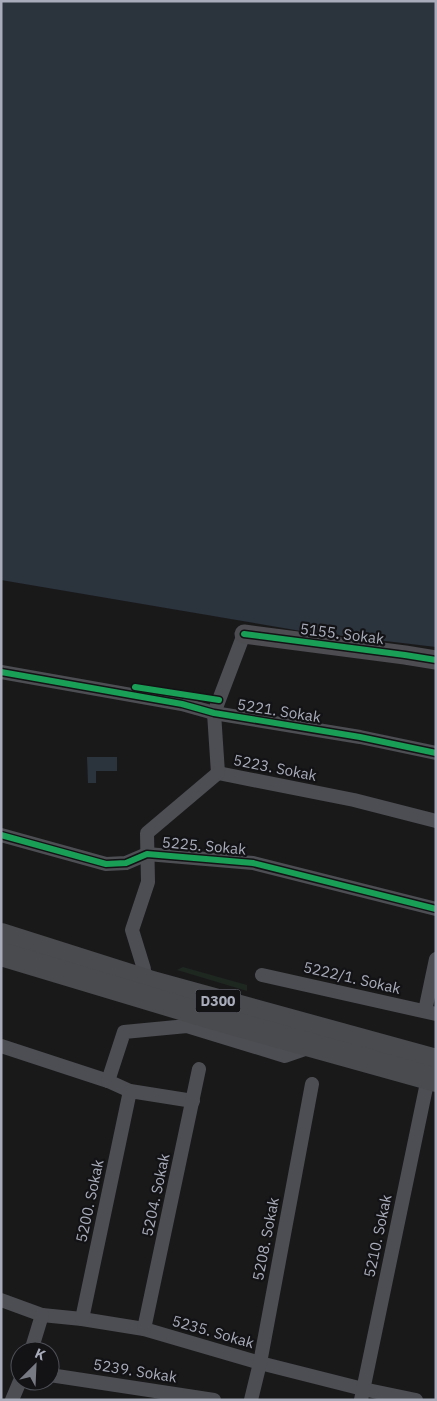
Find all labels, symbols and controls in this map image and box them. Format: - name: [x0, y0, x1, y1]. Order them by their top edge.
- street label: 5155. Sokak: [299, 619, 385, 648]
- street label: 5221. Sokak: [236, 695, 322, 727]
- street label: 5223. Sokak: [232, 750, 318, 785]
- street label: 5225. Sokak: [161, 832, 247, 859]
- street label: 5222/1. Sokak: [302, 957, 403, 998]
- road number: D300: [196, 989, 240, 1012]
- street label: 5204. Sokak: [137, 1152, 174, 1238]
- street label: 5200. Sokak: [71, 1158, 108, 1244]
- street label: 5210. Sokak: [359, 1193, 396, 1279]
- street label: 5208. Sokak: [248, 1196, 283, 1282]
- street label: 5235. Sokak: [170, 1311, 256, 1352]
- north arrow: [10, 1341, 60, 1391]
- text: K: [32, 1344, 49, 1364]
- street label: 5239. Sokak: [92, 1355, 178, 1387]

